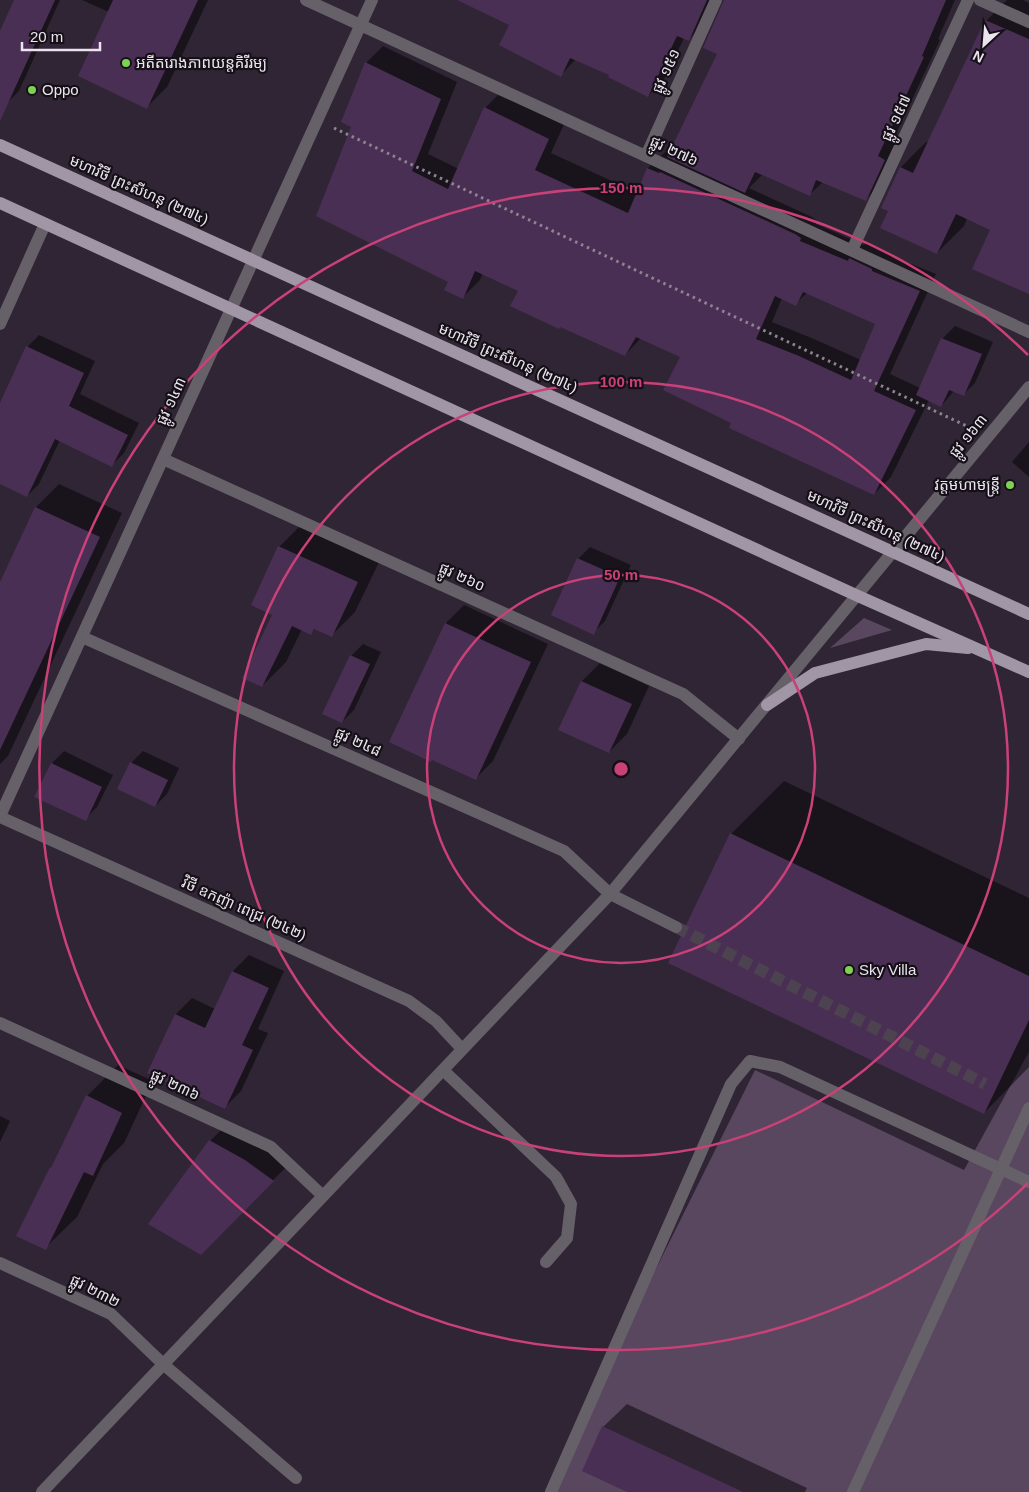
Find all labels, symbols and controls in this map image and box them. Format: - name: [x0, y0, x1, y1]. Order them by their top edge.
- scale bar: [22, 20, 100, 52]
- north arrow: [959, 20, 1009, 70]
- text: 20 m: [30, 28, 63, 45]
- street label: ផ្លូវ ១៥១: [648, 46, 688, 98]
- text: N: [970, 47, 986, 66]
- place label: អតីតរោងភាពយន្តគិរីរម្យ: [136, 54, 267, 72]
- marker: អតីតរោងភាពយន្តគិរីរម្យ: [120, 57, 132, 69]
- place label: Oppo: [42, 81, 79, 98]
- marker: Oppo: [26, 84, 38, 96]
- street label: ផ្លូវ ១៥៧: [877, 92, 919, 146]
- street label: ផ្លូវ ២៧៦: [645, 132, 701, 174]
- street label: មហាវិថី ព្រះសីហនុ (២៧៤): [67, 151, 211, 229]
- text: 150 m: [600, 179, 642, 196]
- street label: មហាវិថី ព្រះសីហនុ (២៧៤): [436, 319, 580, 397]
- text: 100 m: [600, 373, 642, 390]
- street label: ផ្លូវ ១៤៣: [152, 374, 194, 430]
- street label: ផ្លូវ ១៦៣: [945, 411, 994, 464]
- place label: វត្តមហាមន្រ្តី: [934, 476, 1000, 497]
- marker: វត្តមហាមន្រ្តី: [1004, 479, 1016, 491]
- street label: មហាវិថី ព្រះសីហនុ (២៧៤): [804, 486, 948, 566]
- street label: ផ្លូវ ២៦០: [434, 559, 488, 599]
- text: 50 m: [604, 566, 638, 583]
- street label: ផ្លូវ ២៤៨: [330, 724, 384, 764]
- centre of rings: [612, 760, 630, 778]
- street label: វិថី ឧកញ៉ា ពេជ្រ (២៤២): [179, 873, 309, 945]
- place label: Sky Villa: [859, 961, 917, 978]
- marker: Sky Villa: [843, 964, 855, 976]
- street label: ផ្លូវ ២៣៦: [146, 1066, 203, 1108]
- street label: ផ្លូវ ២៣២: [65, 1271, 123, 1315]

